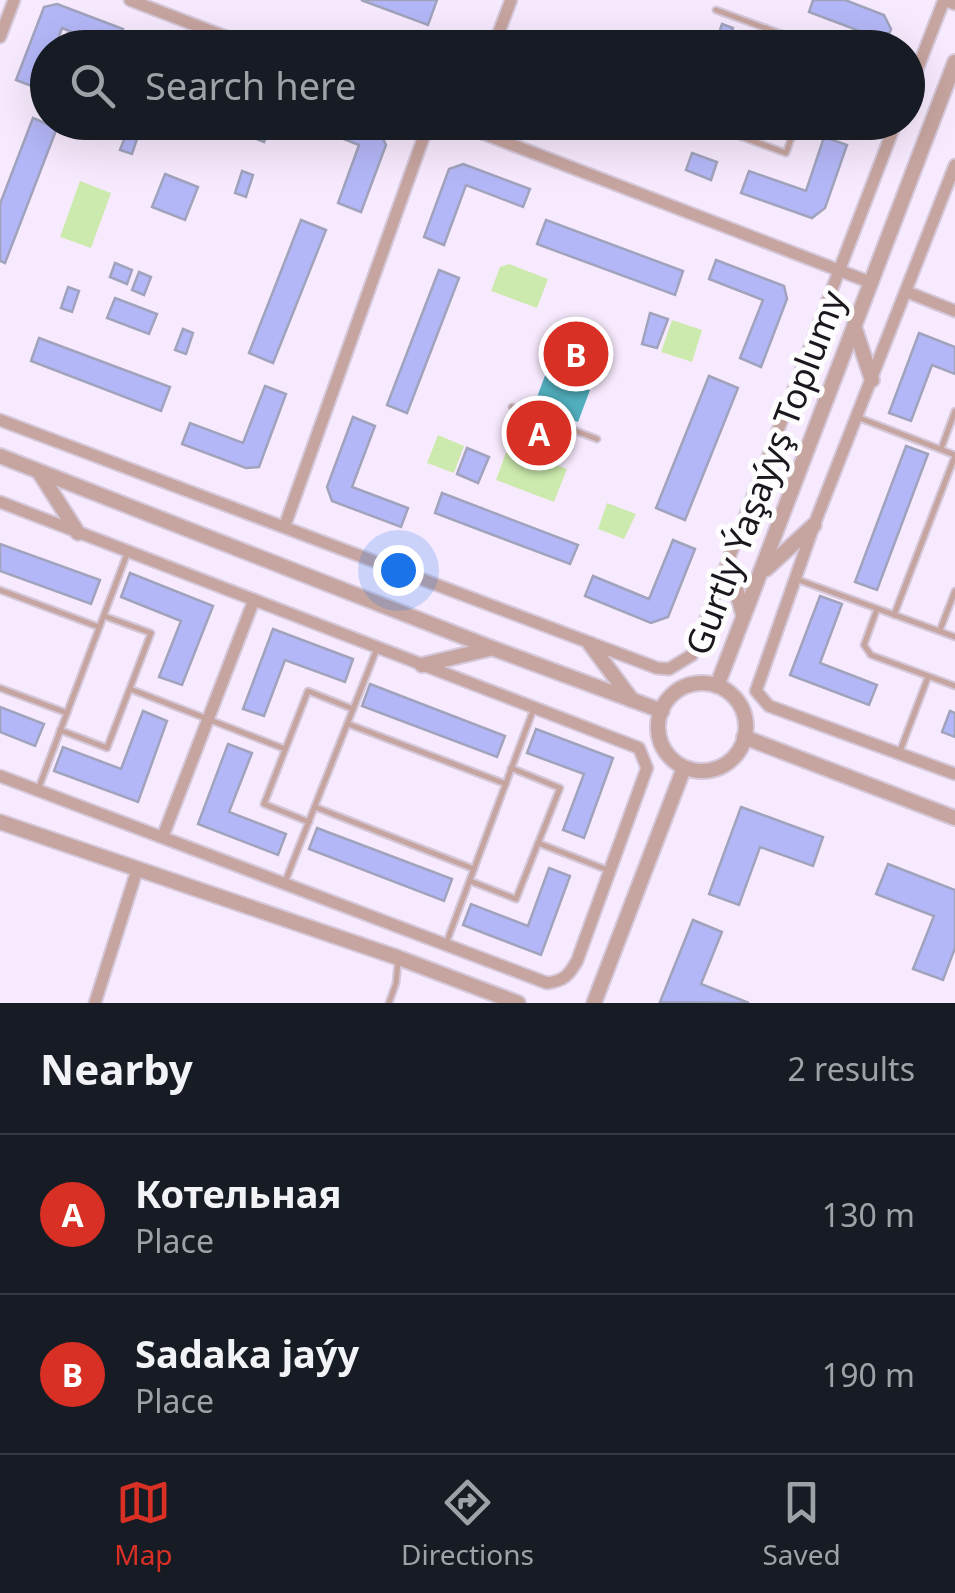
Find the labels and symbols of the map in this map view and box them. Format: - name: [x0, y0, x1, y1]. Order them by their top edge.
- street label: Gurtly Ýaşaýyş Toplumy: [673, 283, 856, 661]
- pin: B: [544, 316, 608, 392]
- pin: A: [506, 396, 572, 470]
- your location: [373, 545, 424, 596]

